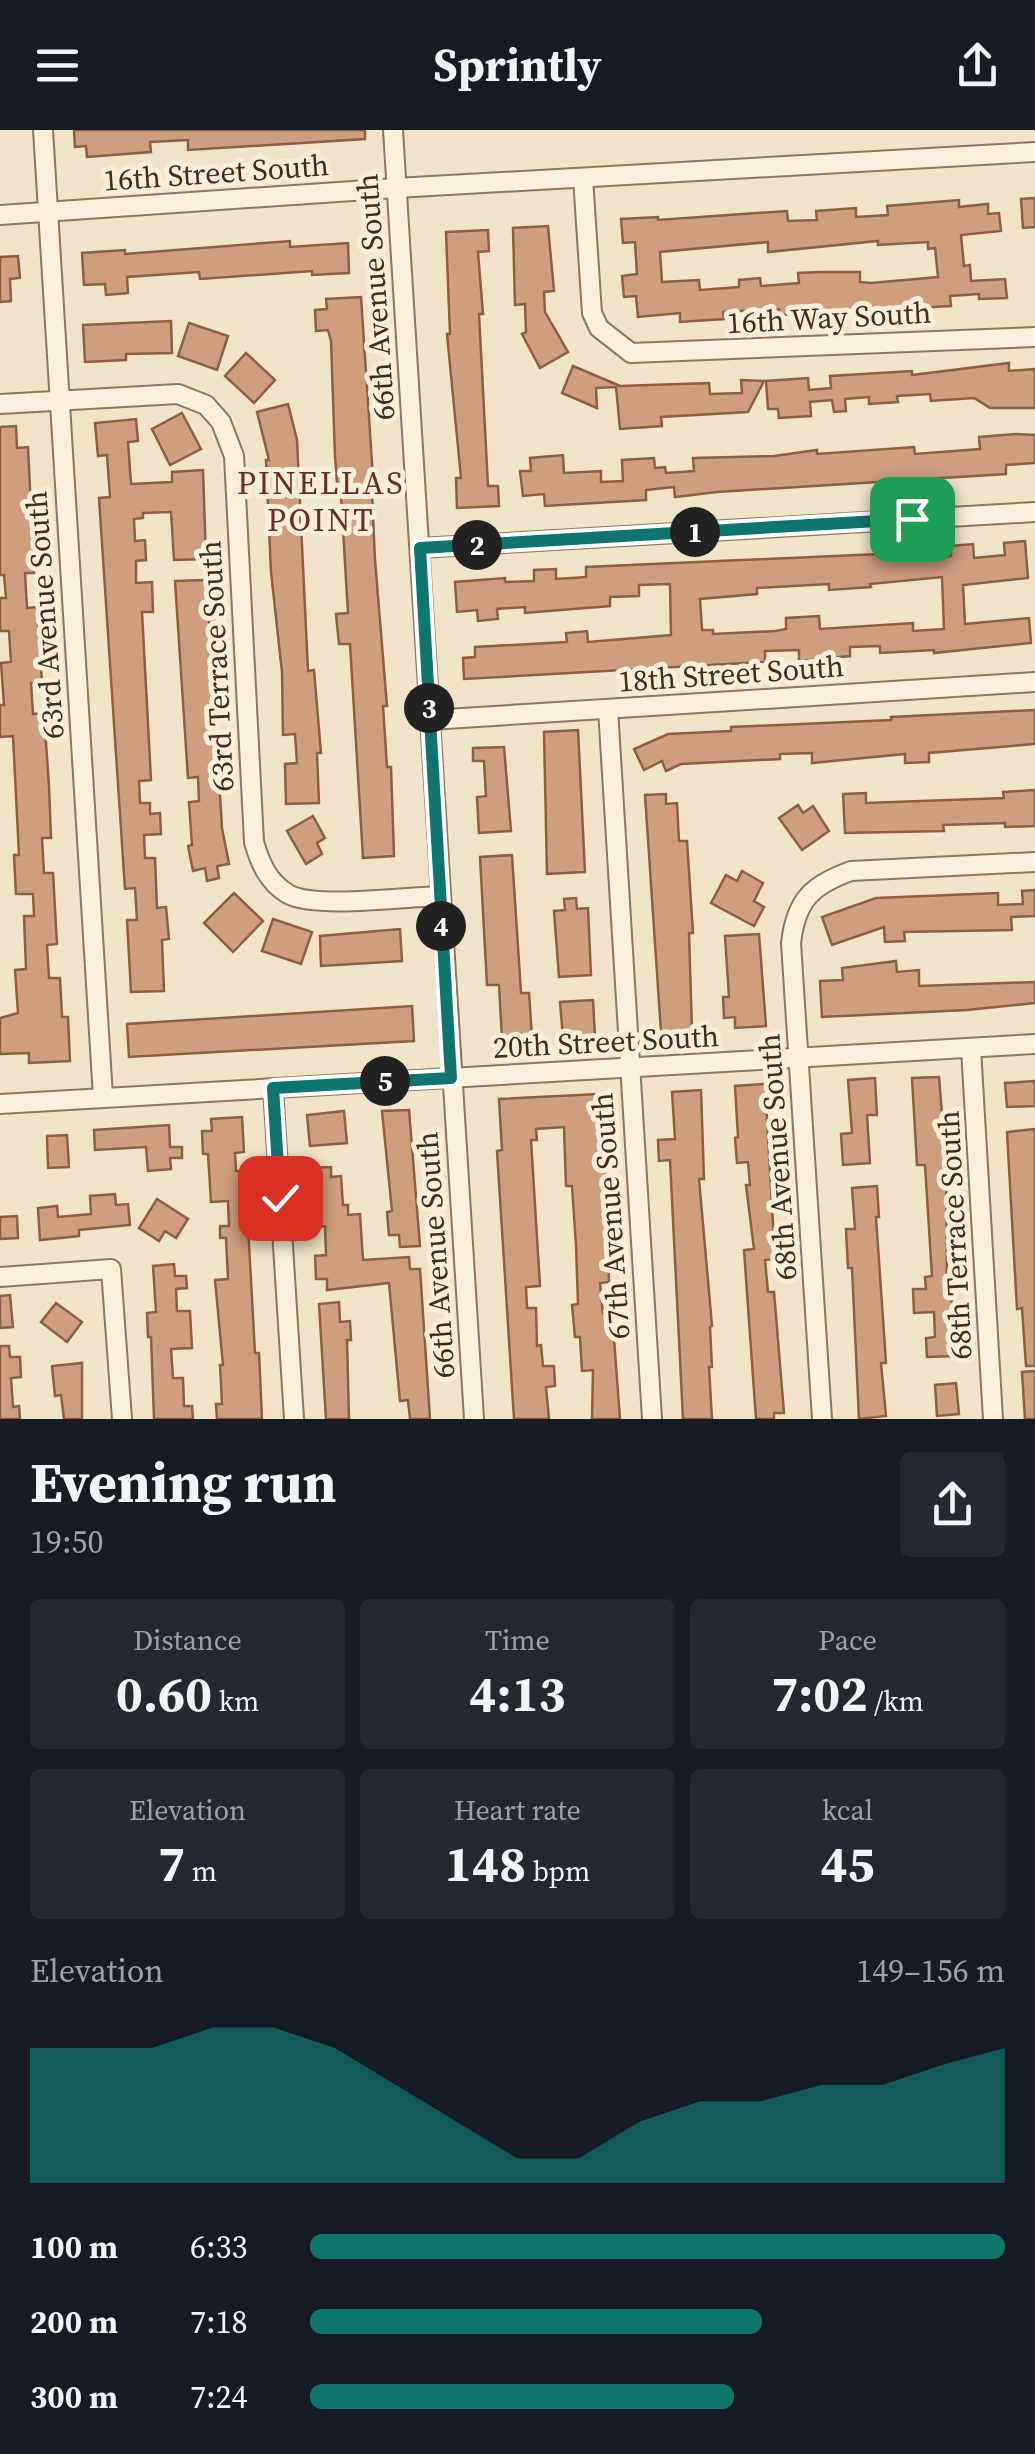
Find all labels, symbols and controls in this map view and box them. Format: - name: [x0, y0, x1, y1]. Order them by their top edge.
- text: Sprintly: [433, 34, 602, 96]
- icon: menu: [30, 38, 85, 93]
- icon: share: [950, 38, 1005, 93]
- street label: 16th Street South: [102, 144, 330, 201]
- street label: 66th Avenue South: [346, 172, 405, 422]
- street label: 16th Way South: [726, 292, 932, 343]
- district label: PINELLAS POINT: [237, 461, 405, 542]
- pin: [870, 477, 955, 562]
- street label: 63rd Avenue South: [15, 490, 74, 740]
- icon: arrive: [885, 492, 940, 547]
- pin: 1: [670, 507, 720, 557]
- text: 1: [687, 513, 703, 551]
- pin: 2: [452, 520, 502, 570]
- text: 2: [469, 526, 485, 564]
- street label: 63rd Terrace South: [189, 540, 244, 793]
- street label: 18th Street South: [617, 645, 845, 702]
- pin: 3: [404, 683, 454, 733]
- text: 3: [421, 689, 437, 727]
- pin: 4: [416, 901, 466, 951]
- text: 4: [433, 907, 449, 945]
- street label: 20th Street South: [492, 1015, 720, 1068]
- street label: 68th Avenue South: [748, 1032, 807, 1282]
- pin: 5: [360, 1056, 410, 1106]
- text: 5: [377, 1062, 393, 1100]
- street label: 67th Avenue South: [581, 1091, 640, 1341]
- street label: 68th Terrace South: [927, 1109, 982, 1361]
- street label: 66th Avenue South: [406, 1130, 465, 1380]
- pin: [238, 1156, 323, 1241]
- icon: check: [253, 1171, 308, 1226]
- text: Evening run: [30, 1445, 337, 1520]
- button: share: [900, 1452, 1005, 1557]
- text: 19:50: [30, 1520, 104, 1564]
- text: Distance: [133, 1621, 242, 1659]
- text: Time: [485, 1621, 550, 1659]
- text: Pace: [818, 1621, 877, 1659]
- text: 0.60: [116, 1659, 212, 1728]
- text: 4:13: [469, 1659, 566, 1728]
- text: 7:02: [771, 1659, 868, 1728]
- text: km: [212, 1682, 259, 1720]
- text: /km: [868, 1682, 924, 1720]
- text: Elevation: [129, 1791, 246, 1829]
- text: Heart rate: [454, 1791, 581, 1829]
- text: kcal: [822, 1791, 873, 1829]
- text: 7: [158, 1829, 185, 1898]
- text: 148: [445, 1829, 526, 1898]
- text: 45: [820, 1829, 875, 1898]
- text: m: [185, 1852, 217, 1890]
- text: bpm: [526, 1852, 590, 1890]
- text: Elevation: [30, 1949, 164, 1993]
- text: 149–156 m: [856, 1949, 1005, 1993]
- text: 100 m: [30, 2225, 118, 2269]
- text: 6:33: [190, 2225, 248, 2269]
- text: 200 m: [30, 2300, 118, 2344]
- text: 7:18: [190, 2300, 248, 2344]
- text: 300 m: [30, 2375, 118, 2419]
- text: 7:24: [190, 2375, 248, 2419]

